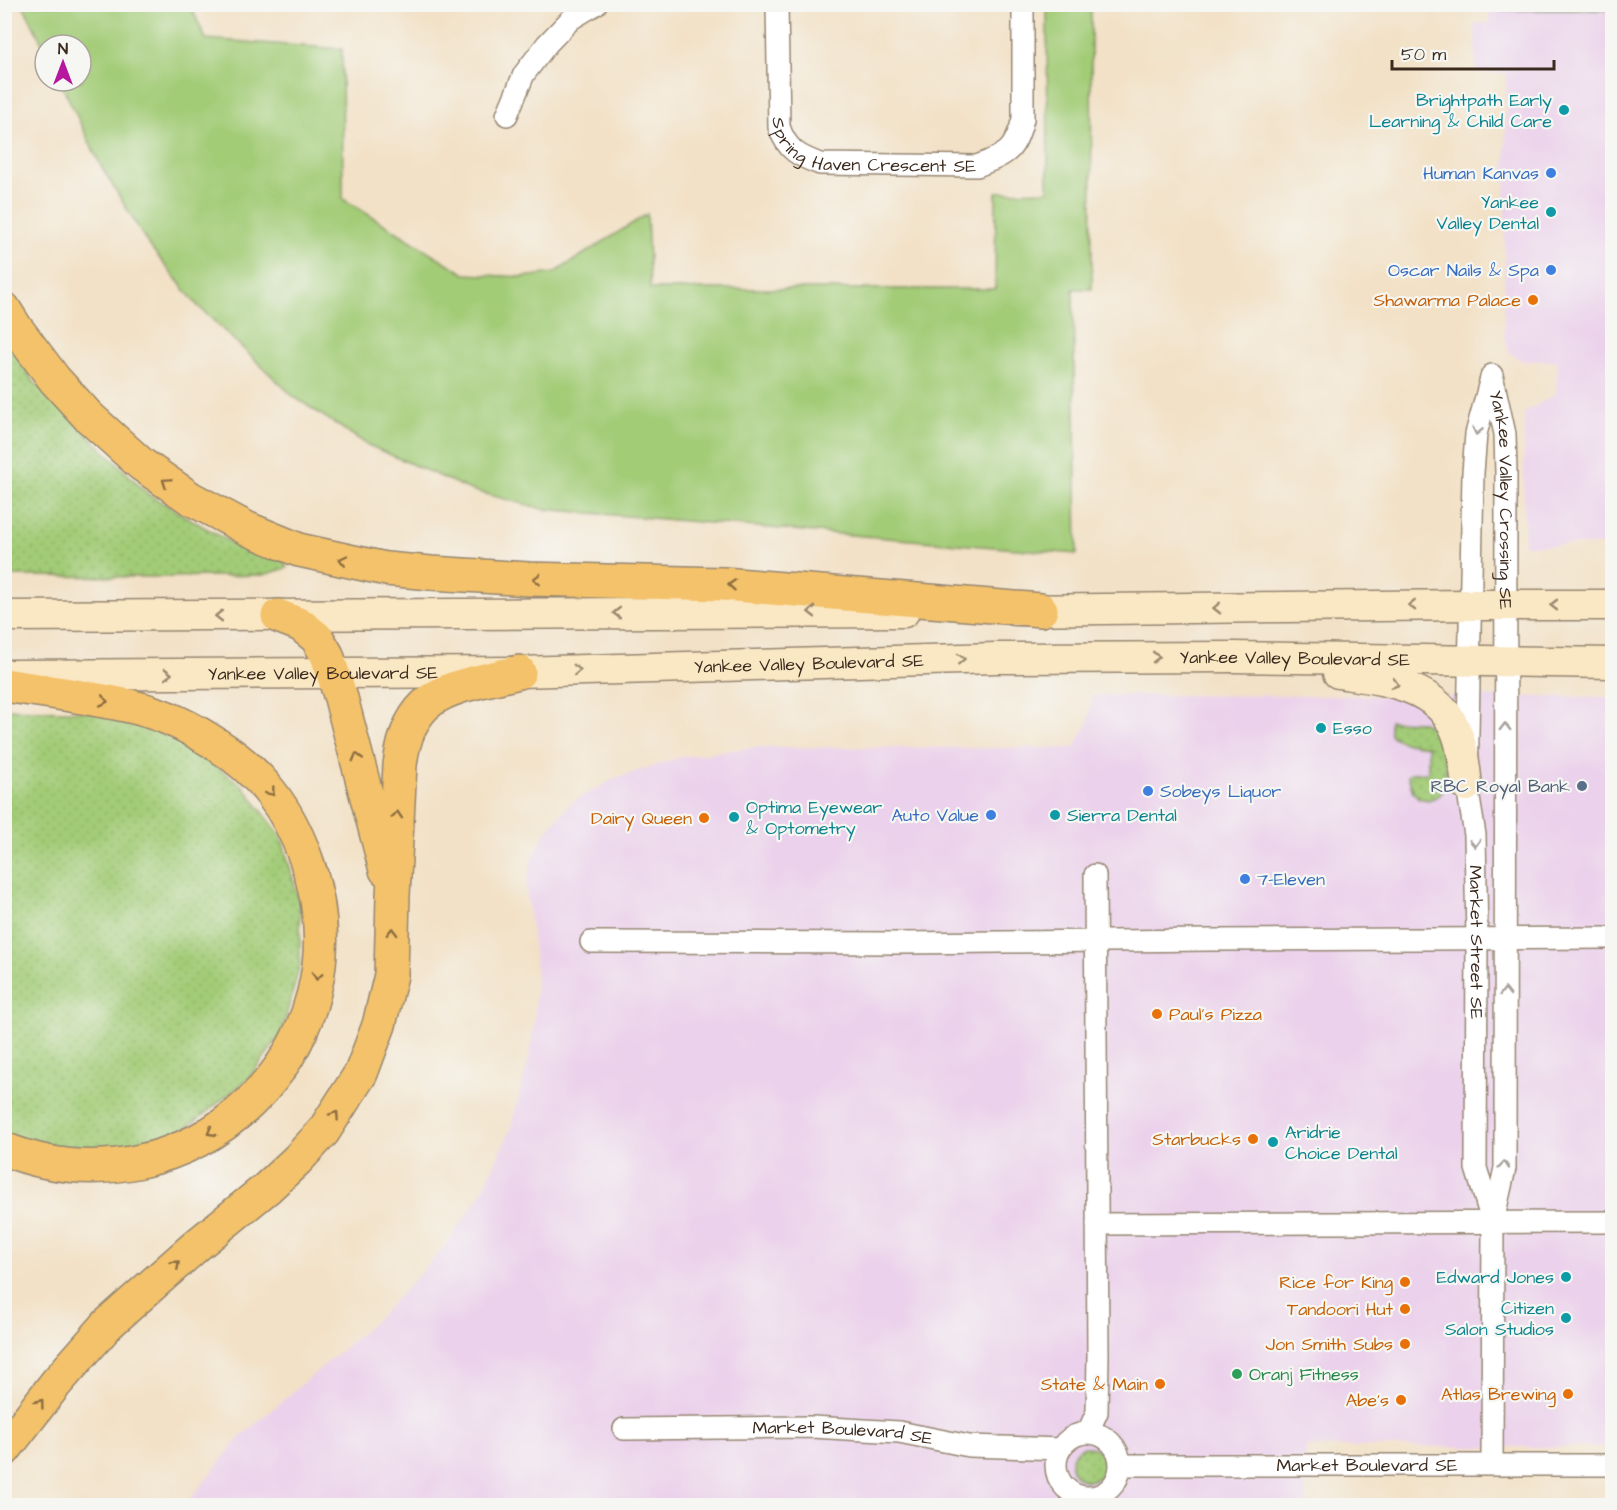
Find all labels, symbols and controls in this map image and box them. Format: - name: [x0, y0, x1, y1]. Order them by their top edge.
- north arrow: [33, 33, 93, 93]
- scale bar: [1392, 33, 1554, 71]
- text: N: [58, 38, 68, 60]
- text: 50 m: [1401, 42, 1446, 67]
- place label: Brightpath Early Learning & Child Care: [1369, 88, 1552, 135]
- marker: Brightpath Early Learning & Child Care: [1557, 103, 1571, 117]
- street label: Spring Haven Crescent SE: [766, 117, 976, 179]
- place label: Human Kanvas: [1423, 161, 1539, 186]
- marker: Human Kanvas: [1544, 166, 1558, 180]
- place label: Yankee Valley Dental: [1436, 190, 1539, 237]
- marker: Yankee Valley Dental: [1544, 205, 1558, 219]
- place label: Oscar Nails & Spa: [1388, 258, 1539, 283]
- marker: Oscar Nails & Spa: [1544, 263, 1558, 277]
- place label: Shawarma Palace: [1374, 288, 1521, 313]
- marker: Shawarma Palace: [1526, 293, 1540, 307]
- street label: Yankee Valley Crossing SE: [1483, 388, 1518, 610]
- one-way arrow: [1471, 426, 1484, 436]
- one-way arrow: [162, 478, 173, 489]
- one-way arrow: [338, 554, 348, 567]
- one-way arrow: [532, 573, 541, 585]
- one-way arrow: [727, 579, 736, 592]
- one-way arrow: [1407, 599, 1416, 611]
- one-way arrow: [1550, 599, 1559, 611]
- one-way arrow: [1212, 601, 1221, 614]
- one-way arrow: [807, 606, 816, 618]
- one-way arrow: [612, 607, 621, 620]
- one-way arrow: [215, 610, 224, 622]
- street label: Yankee Valley Boulevard SE: [1180, 645, 1410, 673]
- street label: Yankee Valley Boulevard SE: [693, 648, 925, 680]
- one-way arrow: [1151, 651, 1160, 663]
- one-way arrow: [956, 652, 965, 665]
- street label: Yankee Valley Boulevard SE: [208, 660, 439, 687]
- one-way arrow: [573, 664, 582, 677]
- one-way arrow: [163, 668, 172, 681]
- one-way arrow: [1389, 677, 1400, 689]
- one-way arrow: [98, 694, 108, 707]
- place label: Esso: [1333, 716, 1372, 741]
- marker: Esso: [1314, 721, 1328, 735]
- one-way arrow: [1499, 723, 1511, 732]
- one-way arrow: [352, 752, 364, 763]
- place label: RBC Royal Bank: [1430, 774, 1570, 800]
- place label: Sobeys Liquor: [1160, 779, 1281, 805]
- marker: RBC Royal Bank: [1575, 779, 1589, 793]
- marker: Sobeys Liquor: [1141, 784, 1155, 798]
- one-way arrow: [264, 785, 275, 796]
- place label: Optima Eyewear & Optometry: [746, 795, 882, 842]
- place label: Auto Value: [892, 803, 979, 828]
- place label: Sierra Dental: [1067, 803, 1177, 828]
- place label: Dairy Queen: [591, 806, 692, 832]
- marker: Auto Value: [984, 808, 998, 822]
- marker: Sierra Dental: [1048, 808, 1062, 822]
- marker: Optima Eyewear & Optometry: [727, 810, 741, 824]
- one-way arrow: [391, 811, 404, 820]
- marker: Dairy Queen: [697, 811, 711, 825]
- one-way arrow: [1469, 839, 1482, 848]
- street label: Market Street SE: [1463, 865, 1489, 1020]
- place label: 7-Eleven: [1257, 867, 1325, 892]
- marker: 7-Eleven: [1238, 872, 1252, 886]
- one-way arrow: [386, 928, 398, 937]
- one-way arrow: [312, 971, 324, 981]
- one-way arrow: [1499, 987, 1511, 996]
- place label: Paul's Pizza: [1169, 1002, 1262, 1027]
- marker: Paul's Pizza: [1150, 1007, 1164, 1021]
- one-way arrow: [328, 1111, 339, 1122]
- place label: Aridrie Choice Dental: [1285, 1120, 1398, 1166]
- one-way arrow: [207, 1124, 217, 1136]
- place label: Starbucks: [1152, 1127, 1241, 1152]
- marker: Starbucks: [1246, 1132, 1260, 1146]
- marker: Aridrie Choice Dental: [1266, 1135, 1280, 1149]
- one-way arrow: [1497, 1160, 1510, 1169]
- one-way arrow: [169, 1260, 179, 1271]
- place label: Edward Jones: [1437, 1265, 1554, 1290]
- place label: Rice for King: [1279, 1270, 1393, 1296]
- marker: Edward Jones: [1559, 1270, 1573, 1284]
- marker: Rice for King: [1398, 1275, 1412, 1289]
- place label: Citizen Salon Studios: [1445, 1296, 1554, 1342]
- place label: Tandoori Hut: [1287, 1297, 1394, 1322]
- marker: Tandoori Hut: [1398, 1302, 1412, 1316]
- marker: Citizen Salon Studios: [1559, 1311, 1573, 1325]
- place label: Jon Smith Subs: [1266, 1332, 1393, 1357]
- marker: Jon Smith Subs: [1398, 1337, 1412, 1351]
- place label: Oranj Fitness: [1249, 1362, 1359, 1387]
- marker: Oranj Fitness: [1230, 1367, 1244, 1381]
- place label: State & Main: [1041, 1372, 1148, 1397]
- marker: State & Main: [1153, 1377, 1167, 1391]
- place label: Atlas Brewing: [1441, 1382, 1556, 1408]
- marker: Atlas Brewing: [1561, 1387, 1575, 1401]
- place label: Abe's: [1346, 1388, 1389, 1413]
- marker: Abe's: [1394, 1393, 1408, 1407]
- one-way arrow: [33, 1399, 44, 1410]
- street label: Market Boulevard SE: [752, 1415, 935, 1452]
- street label: Market Boulevard SE: [1276, 1453, 1458, 1478]

